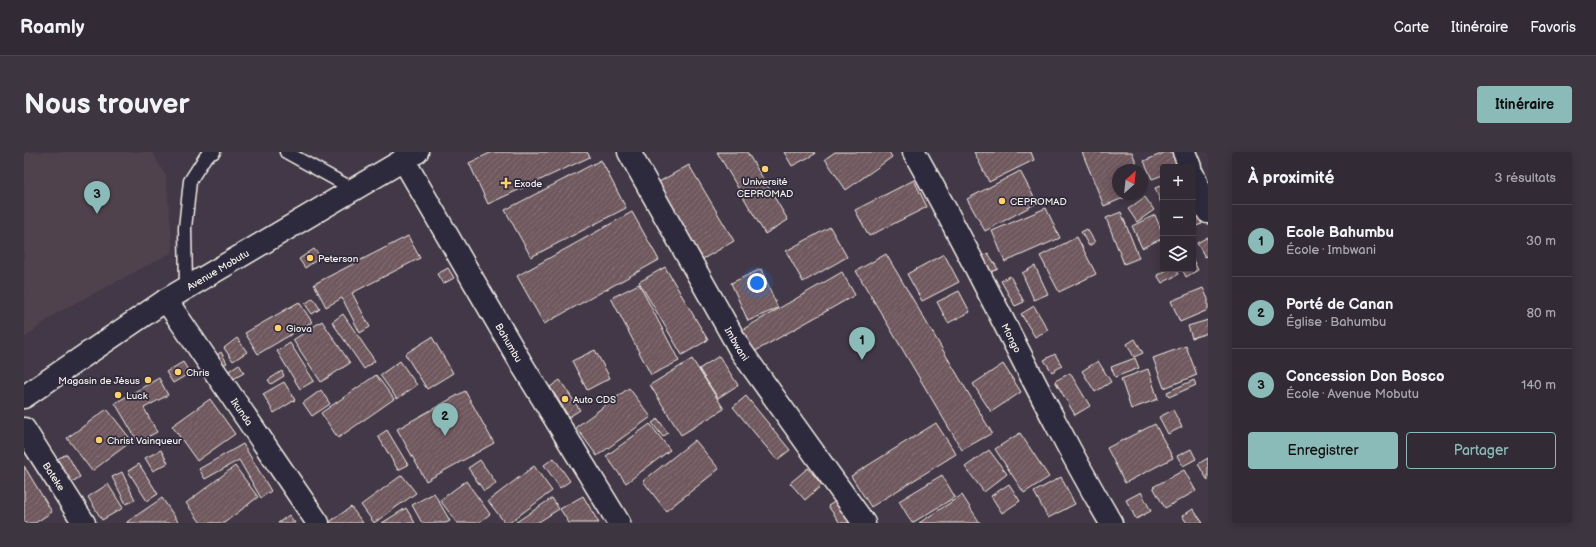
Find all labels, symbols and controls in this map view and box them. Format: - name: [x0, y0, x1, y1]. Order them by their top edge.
- text: Roamly: [20, 16, 84, 39]
- text: Carte: [1394, 19, 1429, 36]
- text: Itinéraire: [1451, 19, 1508, 36]
- text: Favoris: [1530, 19, 1576, 36]
- button: Itinéraire: [1477, 86, 1572, 123]
- text: Nous trouver: [24, 88, 190, 121]
- marker: Université CEPROMAD: [760, 164, 770, 174]
- north arrow: [1112, 164, 1148, 200]
- map controls: [1160, 164, 1196, 272]
- button: +: [1160, 164, 1196, 200]
- text: À proximité: [1248, 168, 1334, 188]
- text: 3 résultats: [1494, 170, 1556, 186]
- place label: Université CEPROMAD: [737, 176, 793, 200]
- marker: Exode: [501, 178, 511, 188]
- place label: Exode: [514, 178, 542, 190]
- pin: 3: [84, 181, 110, 214]
- marker: CEPROMAD: [997, 196, 1007, 206]
- place label: CEPROMAD: [1010, 196, 1067, 208]
- button: −: [1160, 200, 1196, 236]
- text: Ecole Bahumbu: [1286, 223, 1394, 242]
- text: 1: [1258, 233, 1264, 249]
- text: 30 m: [1526, 233, 1556, 249]
- button: layers: [1160, 236, 1196, 272]
- text: École · Imbwani: [1286, 242, 1376, 258]
- street label: Avenue Mobutu: [185, 247, 252, 293]
- marker: Peterson: [305, 253, 315, 263]
- place label: Peterson: [318, 253, 359, 265]
- your location: [747, 273, 767, 293]
- text: Porté de Canan: [1286, 295, 1393, 314]
- text: 2: [1257, 305, 1265, 321]
- text: 80 m: [1527, 305, 1556, 321]
- text: Église · Bahumbu: [1286, 314, 1386, 330]
- street label: Bahumbu: [492, 321, 524, 365]
- street label: Mongo: [998, 322, 1023, 355]
- marker: Giova: [273, 323, 283, 333]
- place label: Giova: [286, 323, 312, 335]
- street label: Imbwani: [722, 325, 751, 363]
- pin: 1: [849, 327, 875, 360]
- marker: Chris: [173, 367, 183, 377]
- place label: Chris: [186, 367, 210, 379]
- text: Concession Don Bosco: [1286, 367, 1444, 386]
- place label: Magasin de Jésus: [58, 375, 140, 387]
- marker: Magasin de Jésus: [143, 375, 153, 385]
- text: 3: [1257, 377, 1265, 393]
- text: 140 m: [1521, 377, 1556, 393]
- text: École · Avenue Mobutu: [1286, 386, 1419, 402]
- marker: Luck: [113, 390, 123, 400]
- place label: Luck: [126, 390, 148, 402]
- marker: Auto CDS: [560, 394, 570, 404]
- place label: Auto CDS: [573, 394, 616, 406]
- street label: Ikunda: [228, 396, 255, 428]
- pin: 2: [432, 403, 458, 436]
- button: Enregistrer: [1248, 432, 1398, 469]
- button: Partager: [1406, 432, 1556, 469]
- marker: Christ Vainqueur: [94, 435, 104, 445]
- place label: Christ Vainqueur: [107, 435, 182, 447]
- street label: Bateke: [40, 460, 67, 493]

